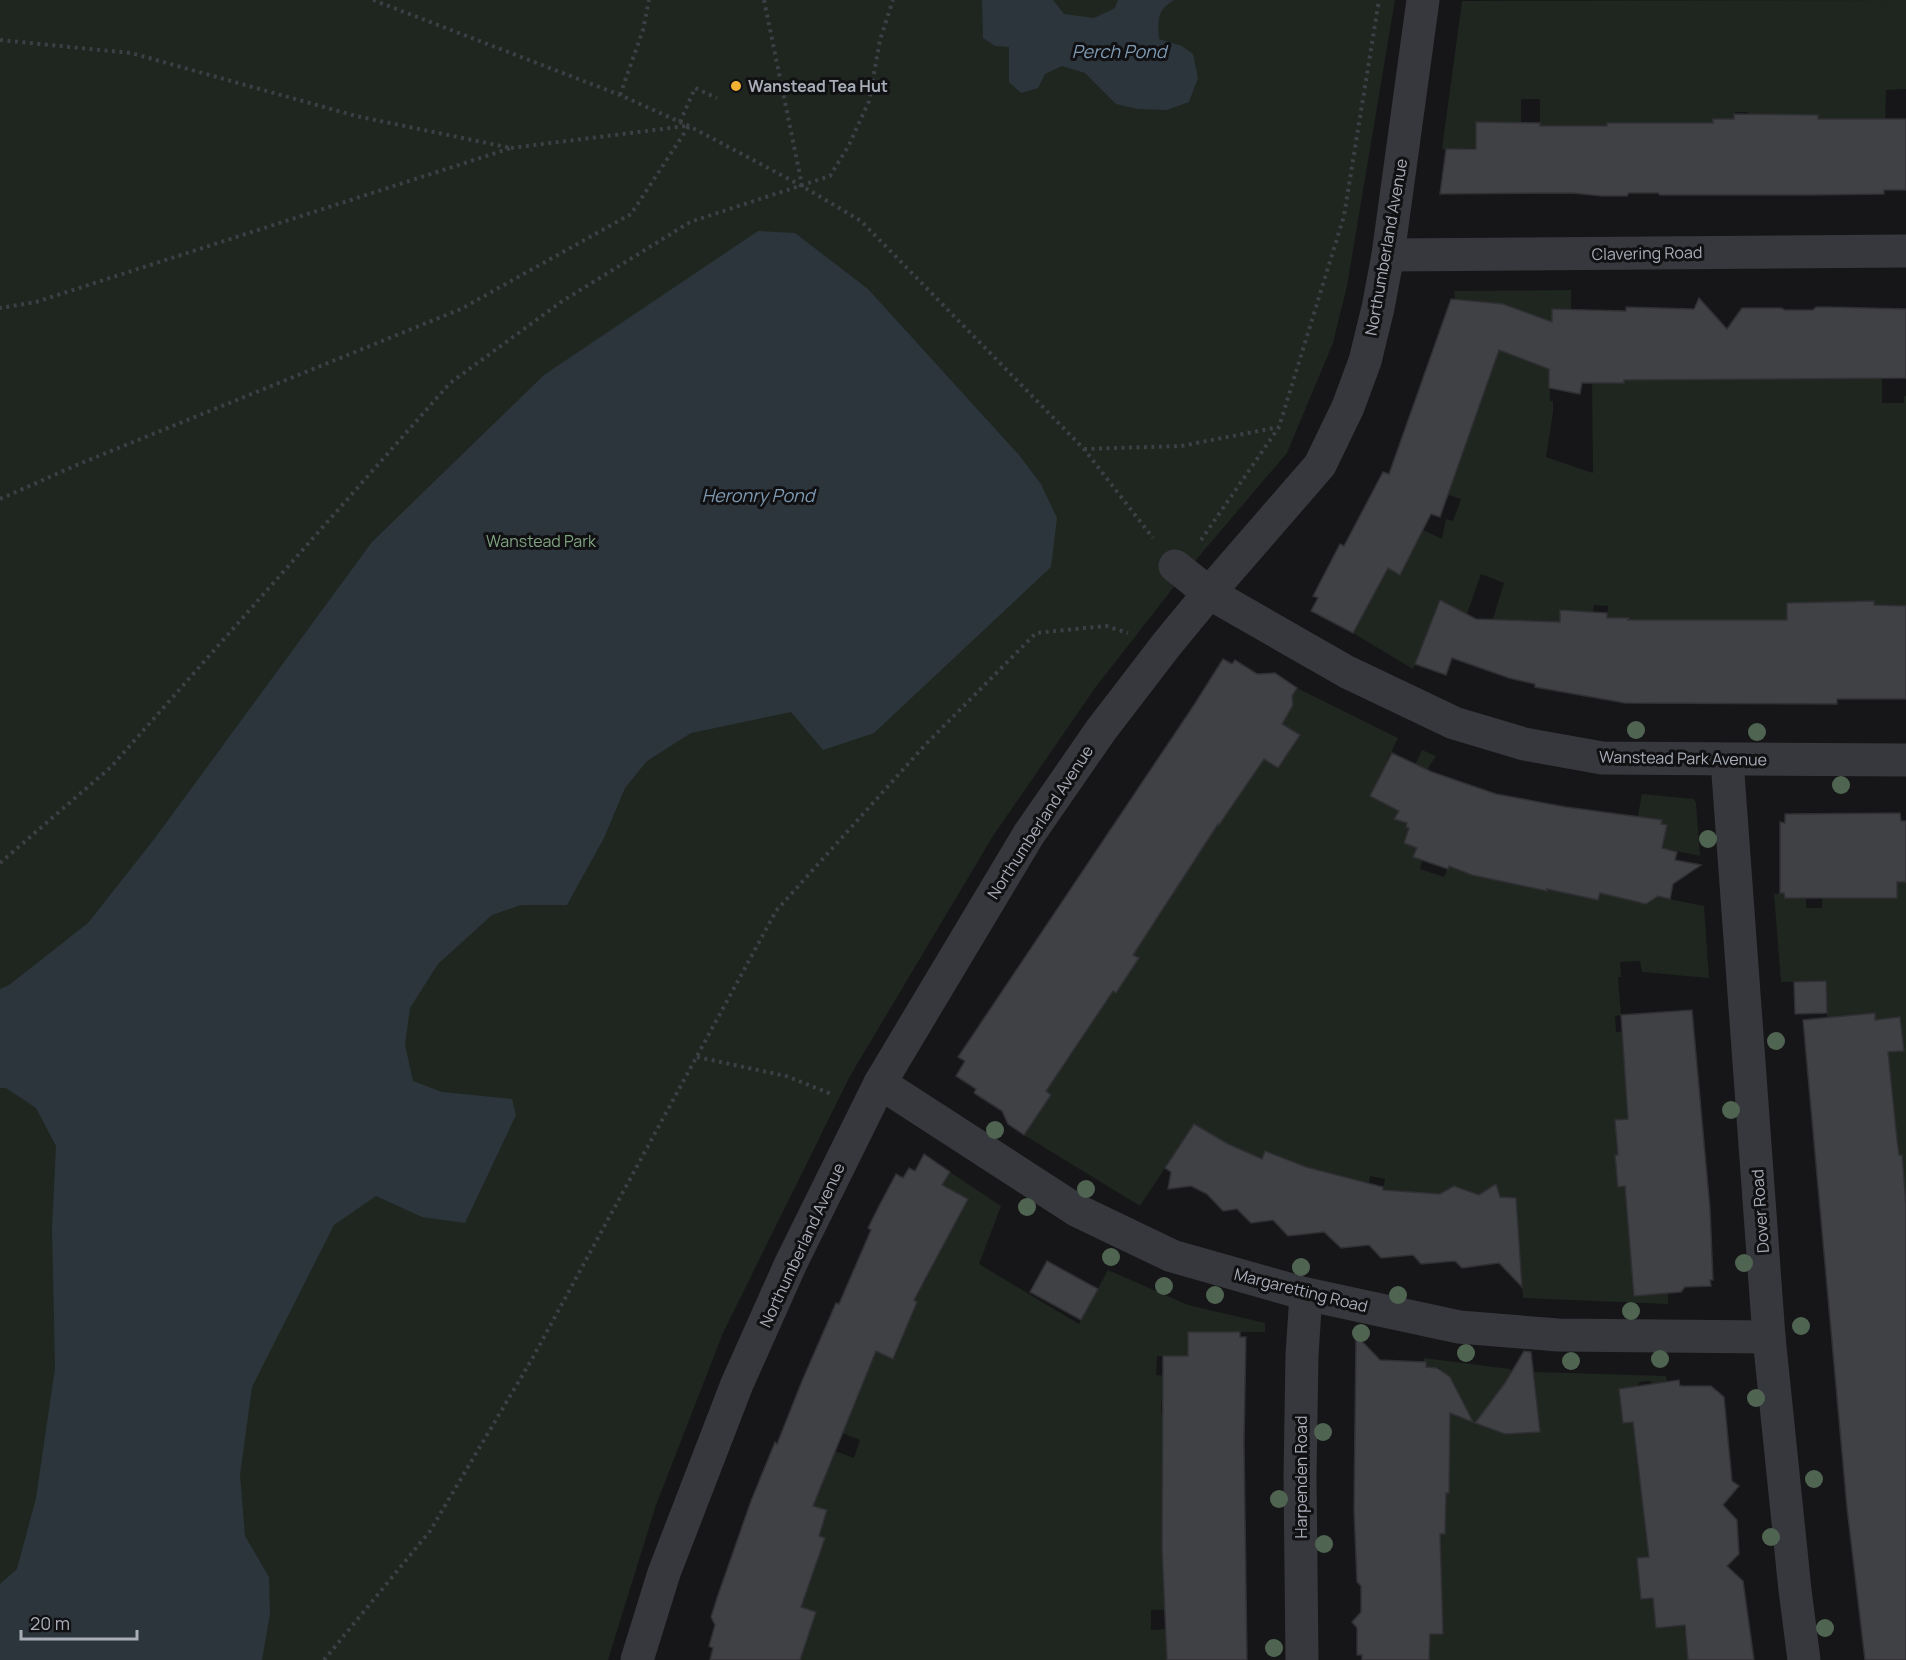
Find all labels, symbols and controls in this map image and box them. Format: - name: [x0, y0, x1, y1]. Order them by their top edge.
- water label: Perch Pond: [1072, 39, 1169, 63]
- place label: Wanstead Tea Hut: [748, 75, 888, 97]
- marker: Wanstead Tea Hut: [729, 79, 743, 93]
- street label: Northumberland Avenue: [1360, 157, 1412, 337]
- street label: Clavering Road: [1592, 241, 1702, 265]
- water label: Heronry Pond: [702, 483, 817, 507]
- park label: Wanstead Park: [486, 530, 597, 552]
- street label: Northumberland Avenue: [982, 741, 1098, 903]
- street label: Wanstead Park Avenue: [1599, 746, 1767, 770]
- street label: Northumberland Avenue: [754, 1159, 850, 1331]
- street label: Dover Road: [1746, 1168, 1774, 1254]
- street label: Margaretting Road: [1232, 1263, 1370, 1317]
- street label: Harpenden Road: [1290, 1416, 1312, 1538]
- scale bar: [21, 1603, 136, 1641]
- text: 20 m: [30, 1611, 70, 1635]

